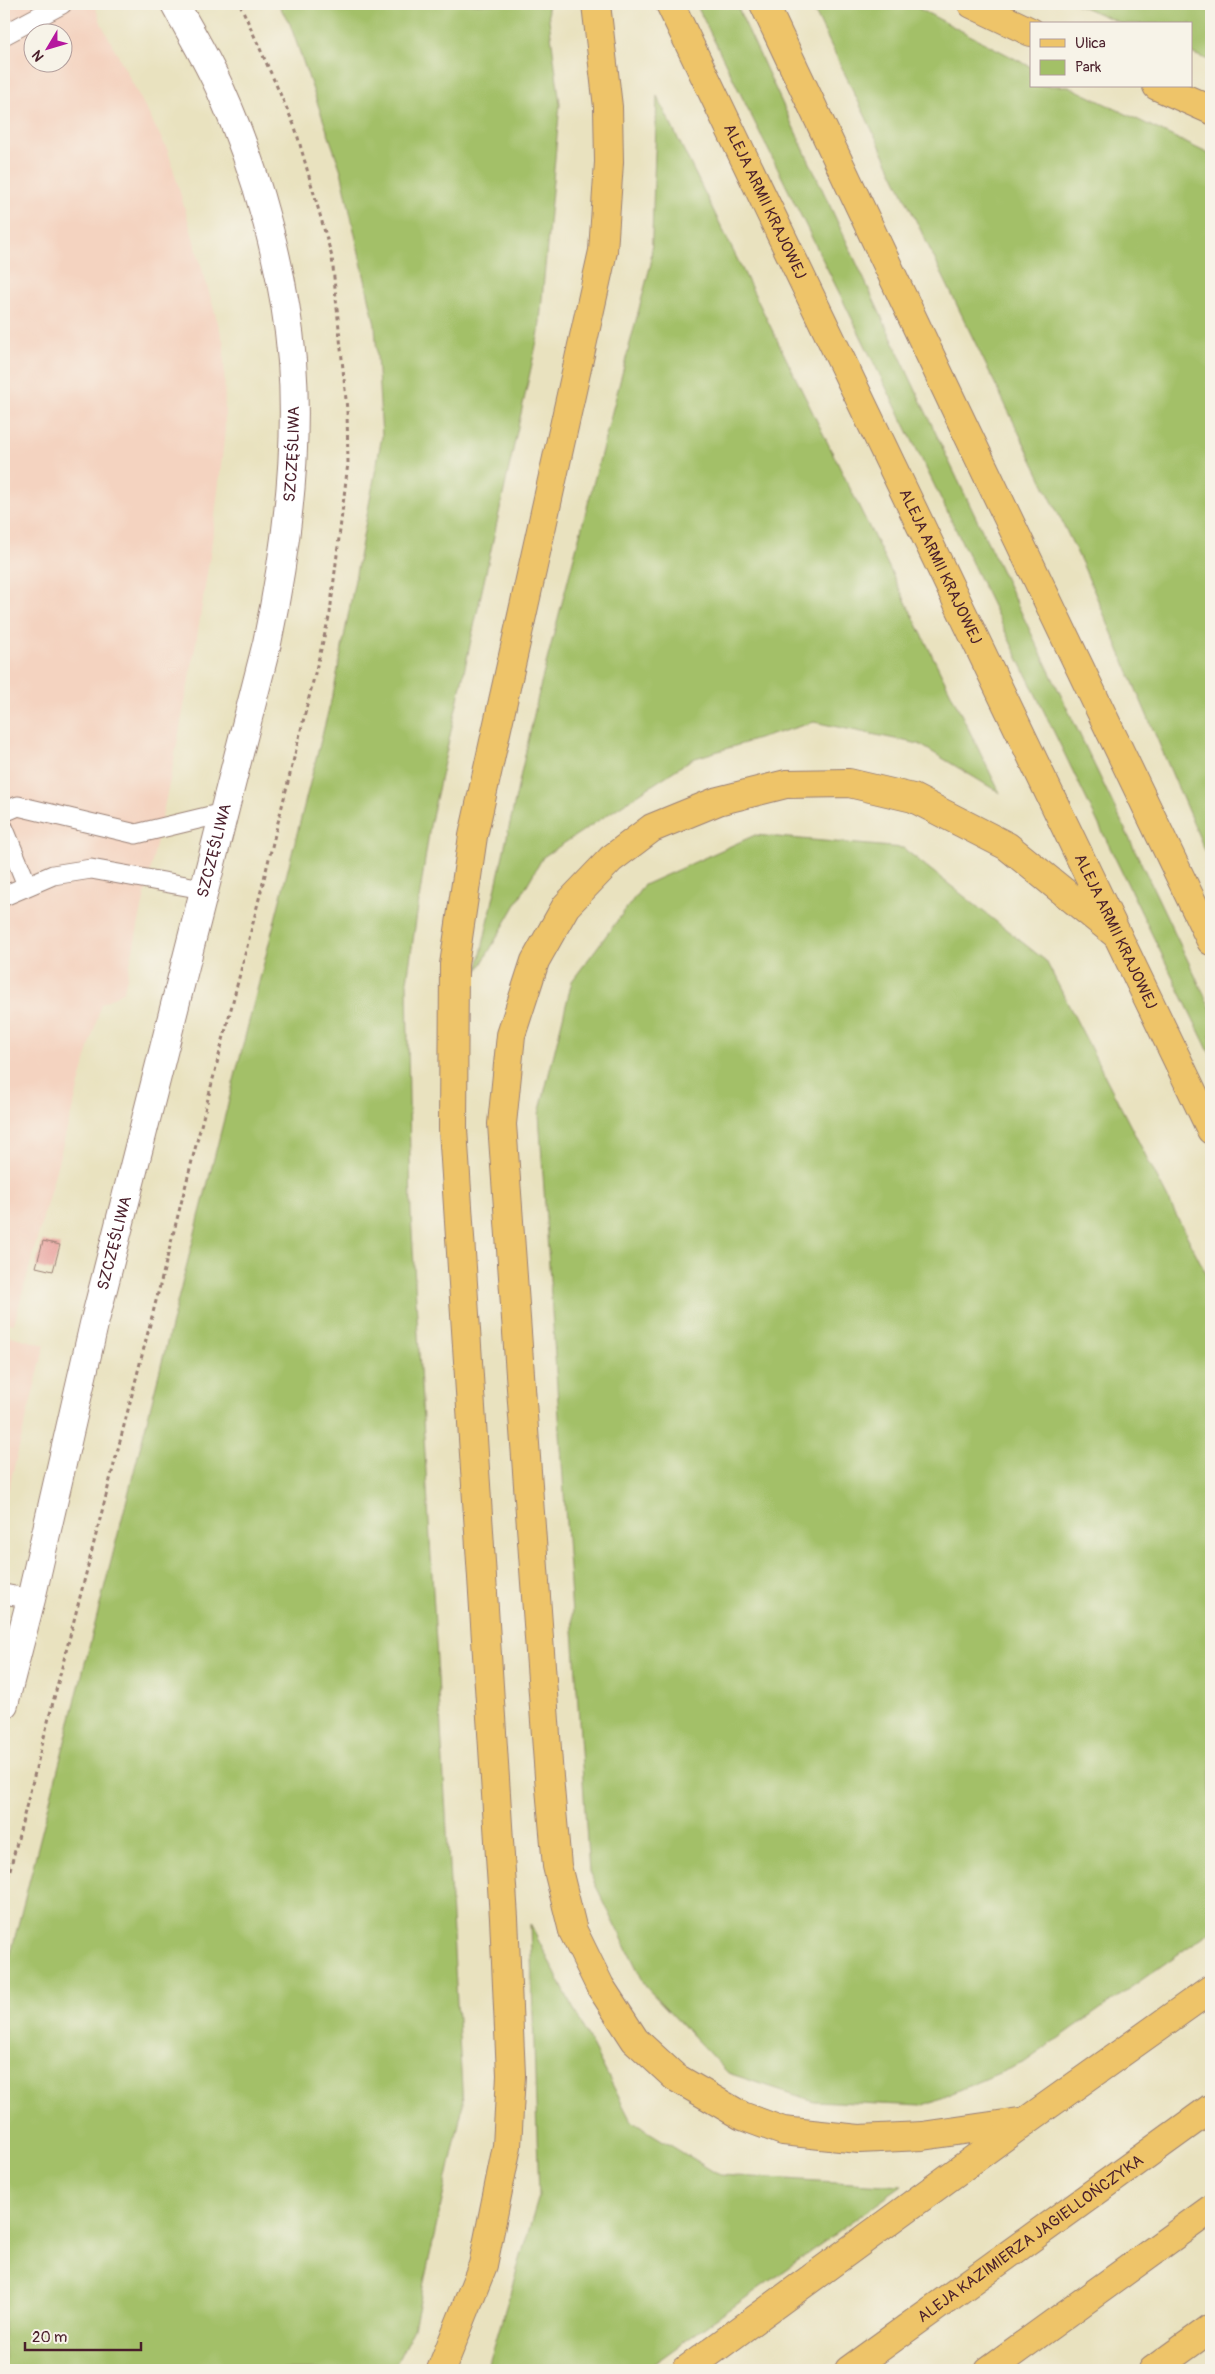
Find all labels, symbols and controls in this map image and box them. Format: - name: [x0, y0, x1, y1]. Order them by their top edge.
- north arrow: [22, 22, 72, 72]
- legend: [1030, 22, 1192, 88]
- text: Ulica: [1075, 34, 1106, 53]
- text: N: [29, 47, 48, 65]
- text: Park: [1075, 58, 1102, 77]
- street label: ALEJA ARMII KRAJOWEJ: [719, 121, 811, 283]
- street label: SZCZĘŚLIWA: [279, 406, 304, 503]
- street label: ALEJA ARMII KRAJOWEJ: [894, 486, 986, 648]
- street label: SZCZĘŚLIWA: [193, 802, 236, 900]
- street label: ALEJA ARMII KRAJOWEJ: [1070, 851, 1162, 1013]
- street label: SZCZĘŚLIWA: [93, 1194, 136, 1292]
- street label: ALEJA KAZIMIERZA JAGIELLOŃCZYKA: [914, 2150, 1147, 2327]
- scale bar: [25, 2319, 141, 2351]
- text: 20 m: [32, 2328, 67, 2347]

